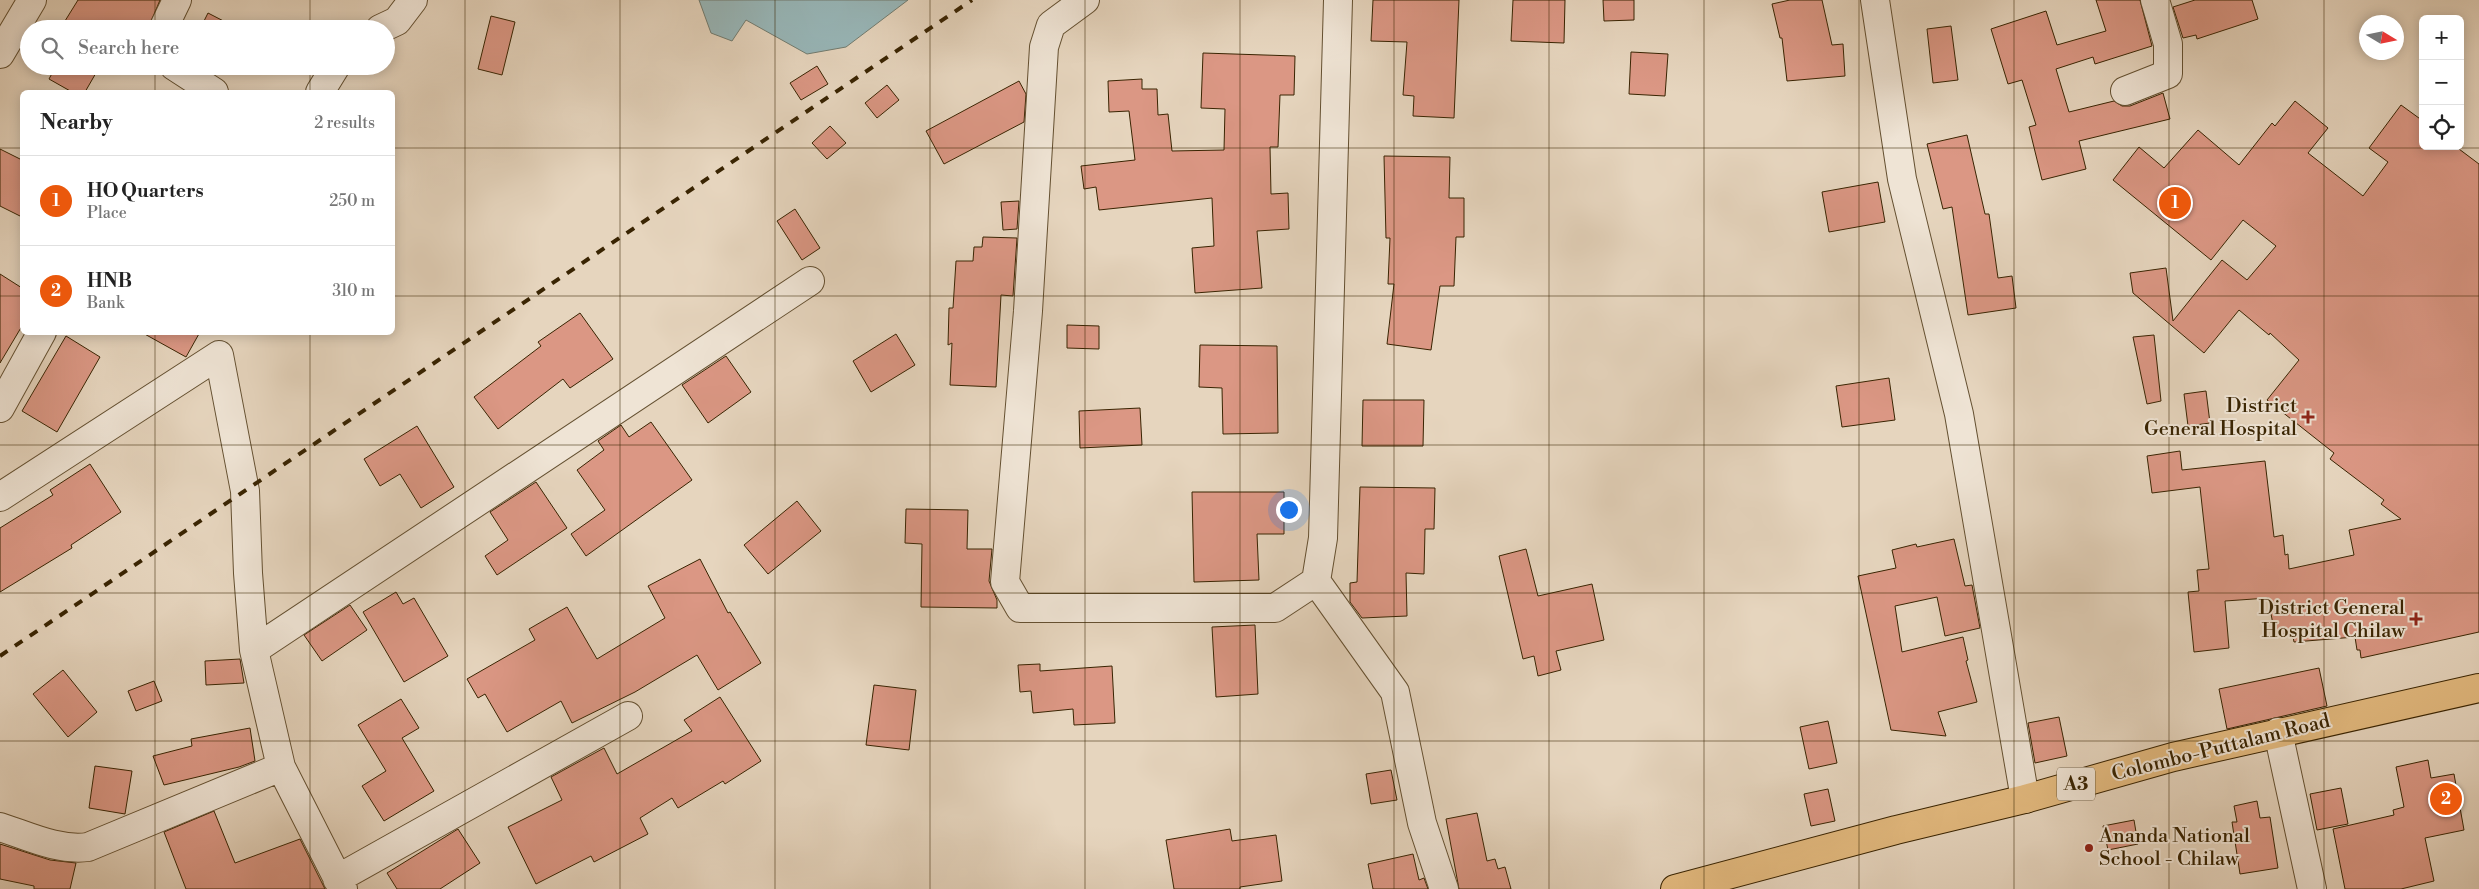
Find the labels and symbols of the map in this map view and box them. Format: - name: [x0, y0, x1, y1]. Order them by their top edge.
- north arrow: [2359, 15, 2404, 60]
- pin: 1: [2159, 184, 2191, 222]
- place label: District General Hospital: [2144, 394, 2297, 442]
- marker: District General Hospital: [2301, 410, 2315, 424]
- your location: [1276, 497, 1302, 523]
- place label: District General Hospital Chilaw: [2258, 596, 2406, 644]
- marker: District General Hospital Chilaw: [2409, 612, 2423, 626]
- street label: Colombo-Puttalam Road: [2109, 709, 2333, 787]
- road number: A3: [2057, 768, 2095, 801]
- pin: 2: [2430, 780, 2462, 818]
- place label: Ananda National School - Chilaw: [2098, 824, 2250, 872]
- marker: Ananda National School - Chilaw: [2083, 842, 2095, 854]

